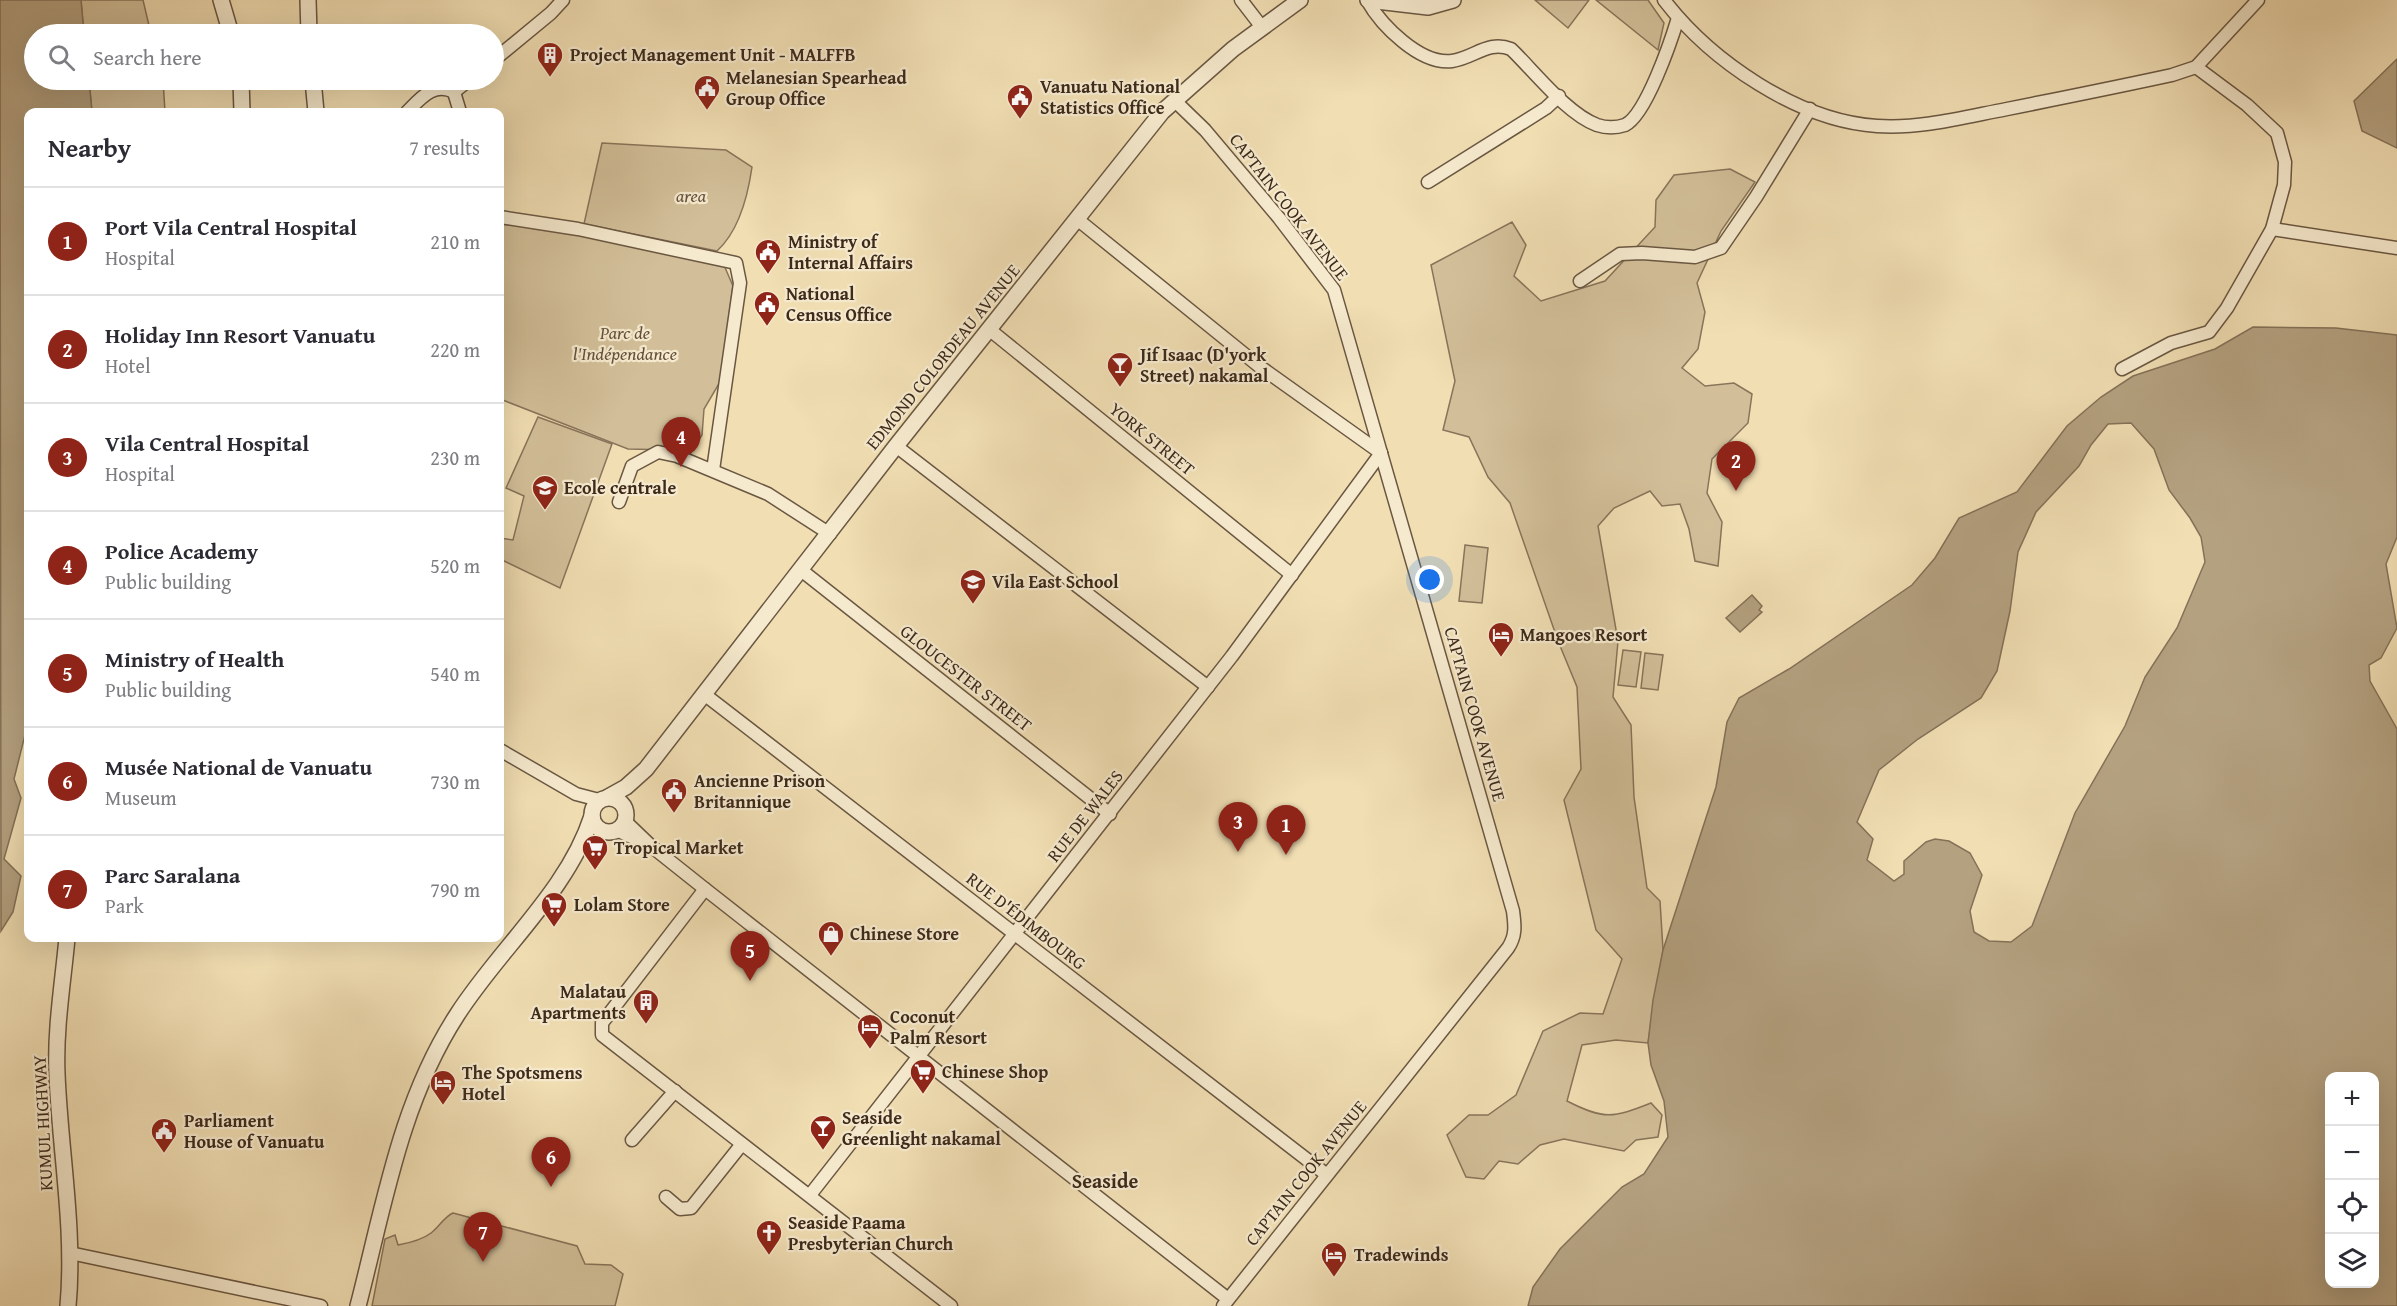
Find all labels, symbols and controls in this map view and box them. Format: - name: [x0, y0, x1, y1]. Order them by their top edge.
- search box: [24, 24, 504, 90]
- building icon: Project Management Unit - MALFFB: [535, 40, 565, 78]
- icon: search: [45, 41, 78, 74]
- text: Search here: [93, 41, 202, 73]
- place label: Project Management Unit - MALFFB: [570, 41, 856, 68]
- place label: Melanesian Spearhead Group Office: [726, 64, 907, 112]
- public building icon: Melanesian Spearhead Group Office: [692, 73, 722, 111]
- place label: Vanuatu National Statistics Office: [1040, 73, 1181, 121]
- public building icon: Vanuatu National Statistics Office: [1005, 82, 1035, 120]
- street label: CAPTAIN COOK AVENUE: [1223, 127, 1356, 286]
- text: Nearby: [48, 128, 131, 167]
- text: 7 results: [409, 133, 480, 162]
- park label: area: [676, 182, 707, 209]
- text: Port Vila Central Hospital: [105, 211, 357, 243]
- text: 1: [62, 227, 73, 256]
- text: 210 m: [430, 227, 480, 256]
- place label: Ministry of Internal Affairs: [788, 228, 913, 276]
- public building icon: Ministry of Internal Affairs: [753, 237, 783, 275]
- text: Hospital: [105, 243, 175, 272]
- street label: EDMOND COLORDEAU AVENUE: [859, 258, 1026, 455]
- place label: National Census Office: [786, 280, 892, 328]
- public building icon: National Census Office: [752, 289, 782, 327]
- text: Holiday Inn Resort Vanuatu: [105, 319, 375, 351]
- park label: Parc de l'Indépendance: [573, 319, 677, 367]
- text: 2: [62, 335, 73, 364]
- text: 220 m: [430, 335, 480, 364]
- place label: Jif Isaac (D'york Street) nakamal: [1137, 341, 1269, 389]
- bar icon: Jif Isaac (D'york Street) nakamal: [1105, 350, 1135, 388]
- text: Hotel: [105, 351, 151, 380]
- street label: YORK STREET: [1104, 396, 1201, 482]
- pin: 4: [662, 418, 700, 467]
- text: Vila Central Hospital: [105, 427, 309, 459]
- pin: 2: [1716, 442, 1756, 491]
- text: 3: [62, 443, 73, 472]
- text: 230 m: [430, 443, 480, 472]
- text: Hospital: [105, 459, 175, 488]
- school or university icon: Ecole centrale: [530, 473, 560, 511]
- place label: Ecole centrale: [564, 474, 676, 501]
- text: Police Academy: [105, 535, 258, 567]
- text: 4: [62, 551, 73, 580]
- text: 520 m: [430, 551, 480, 580]
- your location: [1415, 565, 1444, 594]
- text: Public building: [105, 567, 231, 596]
- school or university icon: Vila East School: [958, 567, 988, 605]
- place label: Vila East School: [992, 568, 1119, 595]
- street label: GLOUCESTER STREET: [895, 617, 1038, 738]
- hotel icon: Mangoes Resort: [1486, 620, 1516, 658]
- place label: Mangoes Resort: [1520, 621, 1648, 648]
- street label: CAPTAIN COOK AVENUE: [1438, 623, 1513, 804]
- text: Ministry of Health: [105, 643, 284, 675]
- text: 5: [62, 659, 73, 688]
- text: 540 m: [430, 659, 480, 688]
- text: Public building: [105, 675, 231, 704]
- text: Musée National de Vanuatu: [105, 751, 372, 783]
- street label: RUE DE WALES: [1040, 764, 1129, 868]
- text: 6: [62, 767, 73, 796]
- text: 730 m: [430, 767, 480, 796]
- place label: Ancienne Prison Britannique: [694, 767, 826, 815]
- public building icon: Ancienne Prison Britannique: [659, 776, 689, 814]
- text: Museum: [105, 783, 177, 812]
- pin: 3: [1218, 802, 1258, 852]
- pin: 1: [1266, 806, 1306, 855]
- supermarket icon: Tropical Market: [580, 833, 610, 871]
- place label: Tropical Market: [614, 834, 744, 861]
- text: Parc Saralana: [105, 859, 240, 891]
- street label: RUE D'ÉDIMBOURG: [961, 865, 1092, 976]
- text: 7: [62, 875, 73, 904]
- text: 790 m: [430, 875, 480, 904]
- supermarket icon: Lolam Store: [539, 890, 569, 928]
- text: Park: [105, 891, 144, 920]
- place label: Lolam Store: [574, 891, 670, 918]
- shop icon: Chinese Store: [816, 919, 846, 957]
- place label: Chinese Store: [850, 920, 959, 947]
- pin: 5: [730, 932, 770, 981]
- place label: Malatau Apartments: [530, 978, 627, 1026]
- building icon: Malatau Apartments: [631, 987, 661, 1025]
- place label: Coconut Palm Resort: [890, 1003, 987, 1051]
- hotel icon: Coconut Palm Resort: [855, 1012, 885, 1050]
- street label: KUMUL HIGHWAY: [25, 1054, 60, 1192]
- supermarket icon: Chinese Shop: [908, 1057, 938, 1095]
- place label: Chinese Shop: [942, 1058, 1048, 1085]
- place label: The Spotsmens Hotel: [462, 1059, 583, 1107]
- hotel icon: The Spotsmens Hotel: [428, 1068, 458, 1106]
- map controls: [2325, 1072, 2379, 1288]
- button: +: [2325, 1072, 2379, 1126]
- street label: CAPTAIN COOK AVENUE: [1238, 1094, 1373, 1251]
- place label: Seaside Greenlight nakamal: [842, 1104, 1001, 1152]
- place label: Parliament House of Vanuatu: [184, 1107, 325, 1155]
- bar icon: Seaside Greenlight nakamal: [808, 1113, 838, 1151]
- public building icon: Parliament House of Vanuatu: [149, 1116, 179, 1154]
- button: −: [2325, 1126, 2379, 1180]
- pin: 6: [532, 1138, 570, 1187]
- district label: Seaside: [1072, 1166, 1139, 1195]
- button: locate: [2325, 1180, 2379, 1234]
- place label: Seaside Paama Presbyterian Church: [788, 1209, 954, 1257]
- pin: 7: [464, 1212, 502, 1262]
- church icon: Seaside Paama Presbyterian Church: [754, 1218, 784, 1256]
- button: layers: [2325, 1234, 2379, 1288]
- hotel icon: Tradewinds: [1319, 1240, 1349, 1278]
- place label: Tradewinds: [1354, 1241, 1449, 1268]

